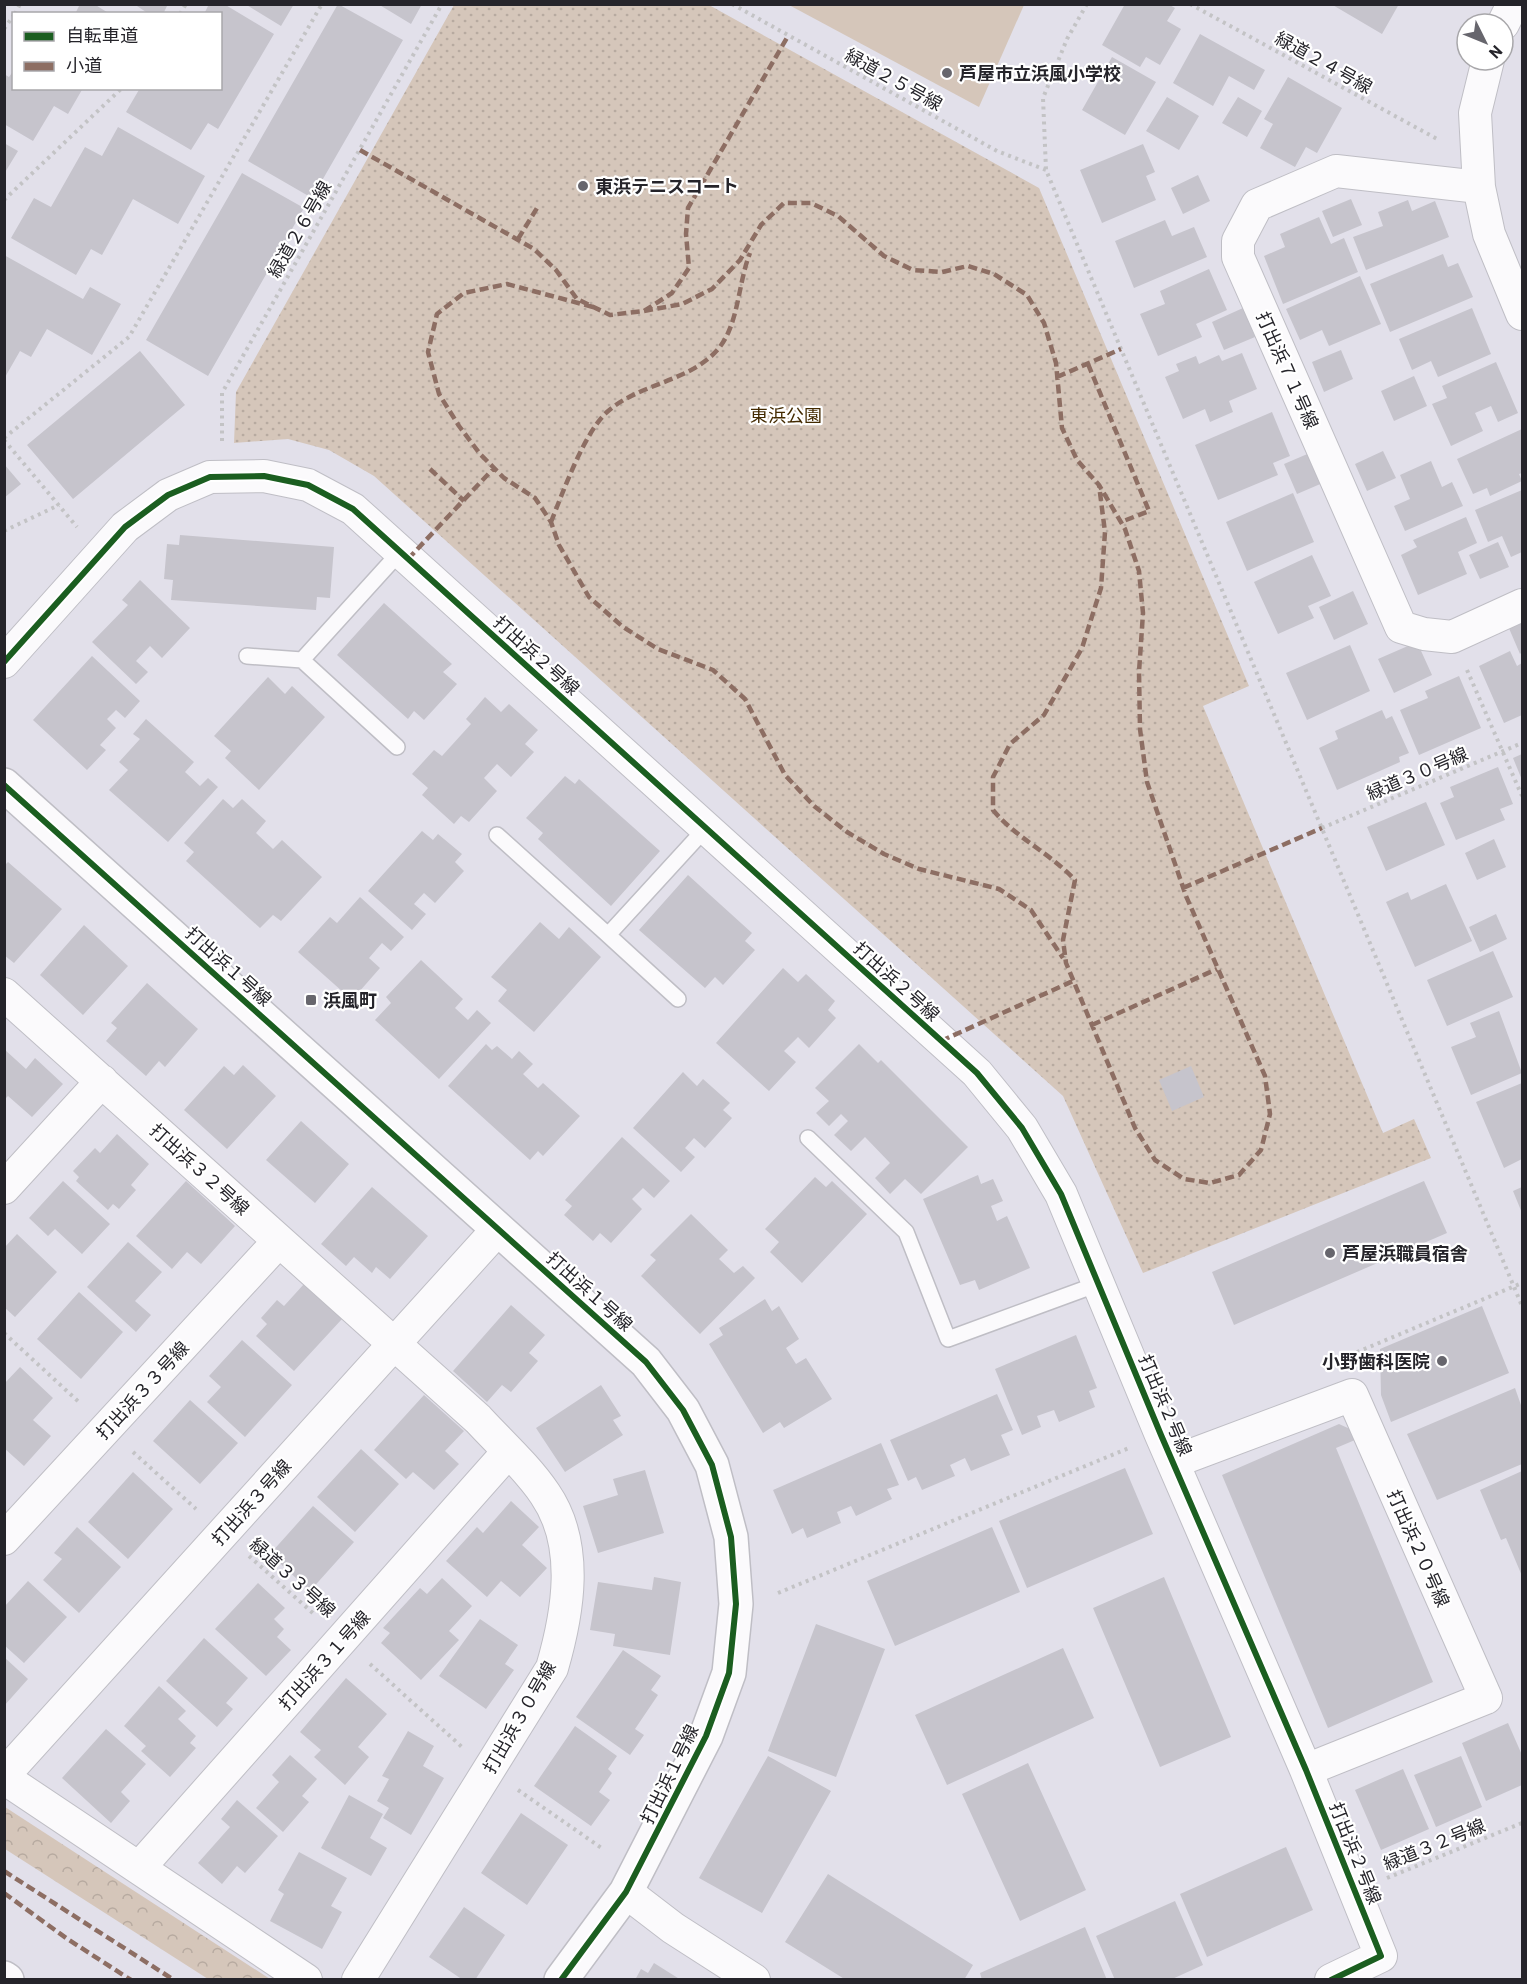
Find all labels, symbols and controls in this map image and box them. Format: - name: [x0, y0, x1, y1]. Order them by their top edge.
- legend: [12, 12, 222, 90]
- north arrow: [1455, 12, 1515, 72]
- text: 自転車道: [66, 24, 138, 46]
- street label: 緑道２４号線: [1271, 26, 1377, 98]
- text: N: [1486, 42, 1507, 63]
- street label: 緑道２５号線: [841, 43, 947, 115]
- text: 小道: [66, 54, 102, 76]
- place label: 芦屋市立浜風小学校: [959, 62, 1121, 84]
- marker: 芦屋市立浜風小学校: [940, 66, 954, 80]
- place label: 東浜テニスコート: [595, 175, 739, 197]
- street label: 緑道２６号線: [262, 177, 336, 281]
- marker: 東浜テニスコート: [576, 179, 590, 193]
- street label: 打出浜７１号線: [1252, 308, 1324, 432]
- park label: 東浜公園: [750, 404, 822, 426]
- street label: 打出浜２号線: [490, 611, 584, 699]
- street label: 緑道３０号線: [1363, 742, 1471, 804]
- street label: 打出浜１号線: [182, 922, 276, 1010]
- street label: 打出浜２号線: [850, 937, 944, 1025]
- place label: 浜風町: [323, 989, 377, 1011]
- marker: 浜風町: [304, 993, 318, 1007]
- street label: 打出浜３２号線: [146, 1119, 254, 1219]
- place label: 芦屋浜職員宿舎: [1342, 1242, 1468, 1264]
- marker: 芦屋浜職員宿舎: [1323, 1246, 1337, 1260]
- street label: 打出浜１号線: [543, 1247, 637, 1335]
- street label: 打出浜３３号線: [91, 1336, 193, 1444]
- place label: 小野歯科医院: [1322, 1350, 1430, 1372]
- street label: 打出浜２号線: [1135, 1351, 1197, 1459]
- marker: 小野歯科医院: [1435, 1354, 1449, 1368]
- street label: 打出浜３号線: [207, 1455, 295, 1549]
- street label: 打出浜２０号線: [1383, 1486, 1455, 1610]
- street label: 緑道３３号線: [246, 1533, 340, 1621]
- street label: 打出浜３１号線: [274, 1606, 374, 1714]
- street label: 打出浜３０号線: [478, 1657, 560, 1777]
- street label: 打出浜１号線: [635, 1721, 703, 1827]
- street label: 打出浜２号線: [1326, 1799, 1386, 1907]
- street label: 緑道３２号線: [1380, 1814, 1488, 1874]

